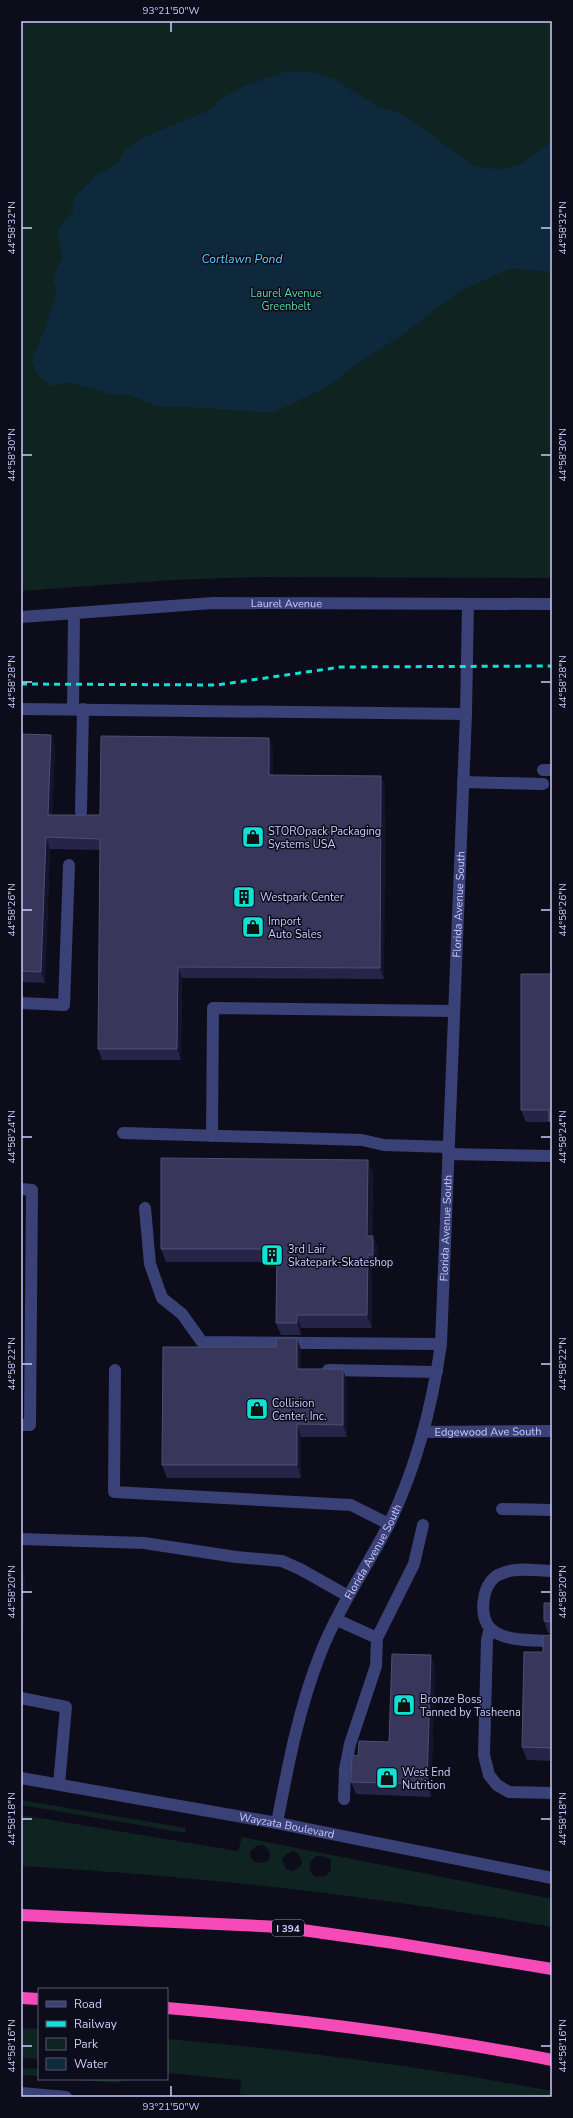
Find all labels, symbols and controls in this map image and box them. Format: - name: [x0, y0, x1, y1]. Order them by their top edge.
- text: 93°21'50"W: [143, 4, 199, 18]
- text: 44°58'32"N: [5, 201, 19, 255]
- text: 44°58'32"N: [556, 201, 570, 255]
- water label: Cortlawn Pond: [202, 251, 282, 267]
- park label: Laurel Avenue Greenbelt: [250, 286, 322, 314]
- text: 44°58'30"N: [5, 428, 19, 482]
- text: 44°58'30"N: [556, 428, 570, 482]
- street label: Laurel Avenue: [251, 596, 322, 611]
- text: 44°58'28"N: [5, 655, 19, 709]
- text: 44°58'28"N: [556, 655, 570, 709]
- shop icon: STOROpack Packaging Systems USA: [240, 824, 266, 850]
- place label: STOROpack Packaging Systems USA: [268, 824, 381, 852]
- street label: Florida Avenue South: [449, 851, 469, 958]
- text: 44°58'26"N: [5, 883, 19, 937]
- text: 44°58'26"N: [556, 883, 570, 937]
- building icon: Westpark Center: [231, 884, 257, 910]
- place label: Westpark Center: [260, 890, 344, 905]
- shop icon: Import Auto Sales: [240, 914, 266, 940]
- place label: Import Auto Sales: [268, 914, 322, 942]
- text: 44°58'24"N: [5, 1110, 19, 1164]
- text: 44°58'24"N: [556, 1110, 570, 1164]
- street label: Florida Avenue South: [436, 1175, 456, 1282]
- building icon: 3rd Lair Skatepark-Skateshop: [259, 1242, 285, 1268]
- place label: 3rd Lair Skatepark-Skateshop: [288, 1242, 393, 1270]
- text: 44°58'22"N: [5, 1337, 19, 1391]
- text: 44°58'22"N: [556, 1337, 570, 1391]
- shop icon: Collision Center, Inc.: [244, 1396, 270, 1422]
- place label: Collision Center, Inc.: [272, 1396, 327, 1424]
- street label: Edgewood Ave South: [434, 1424, 542, 1440]
- street label: Florida Avenue South: [341, 1502, 405, 1602]
- text: 44°58'20"N: [5, 1565, 19, 1619]
- text: 44°58'20"N: [556, 1565, 570, 1619]
- shop icon: Bronze Boss Tanned by Tasheena: [391, 1692, 417, 1718]
- place label: Bronze Boss Tanned by Tasheena: [420, 1692, 521, 1720]
- shop icon: West End Nutrition: [374, 1765, 400, 1791]
- place label: West End Nutrition: [402, 1765, 450, 1793]
- text: 44°58'18"N: [5, 1792, 19, 1846]
- text: 44°58'18"N: [556, 1792, 570, 1846]
- street label: Wayzata Boulevard: [238, 1809, 336, 1842]
- road number: I 394: [272, 1920, 304, 1936]
- legend: [38, 1988, 168, 2080]
- text: Road: [74, 1996, 102, 2012]
- text: Railway: [74, 2016, 118, 2032]
- text: 44°58'16"N: [5, 2019, 19, 2073]
- text: 44°58'16"N: [556, 2019, 570, 2073]
- text: Park: [74, 2036, 99, 2052]
- text: Water: [74, 2056, 108, 2072]
- text: 93°21'50"W: [143, 2100, 199, 2114]

